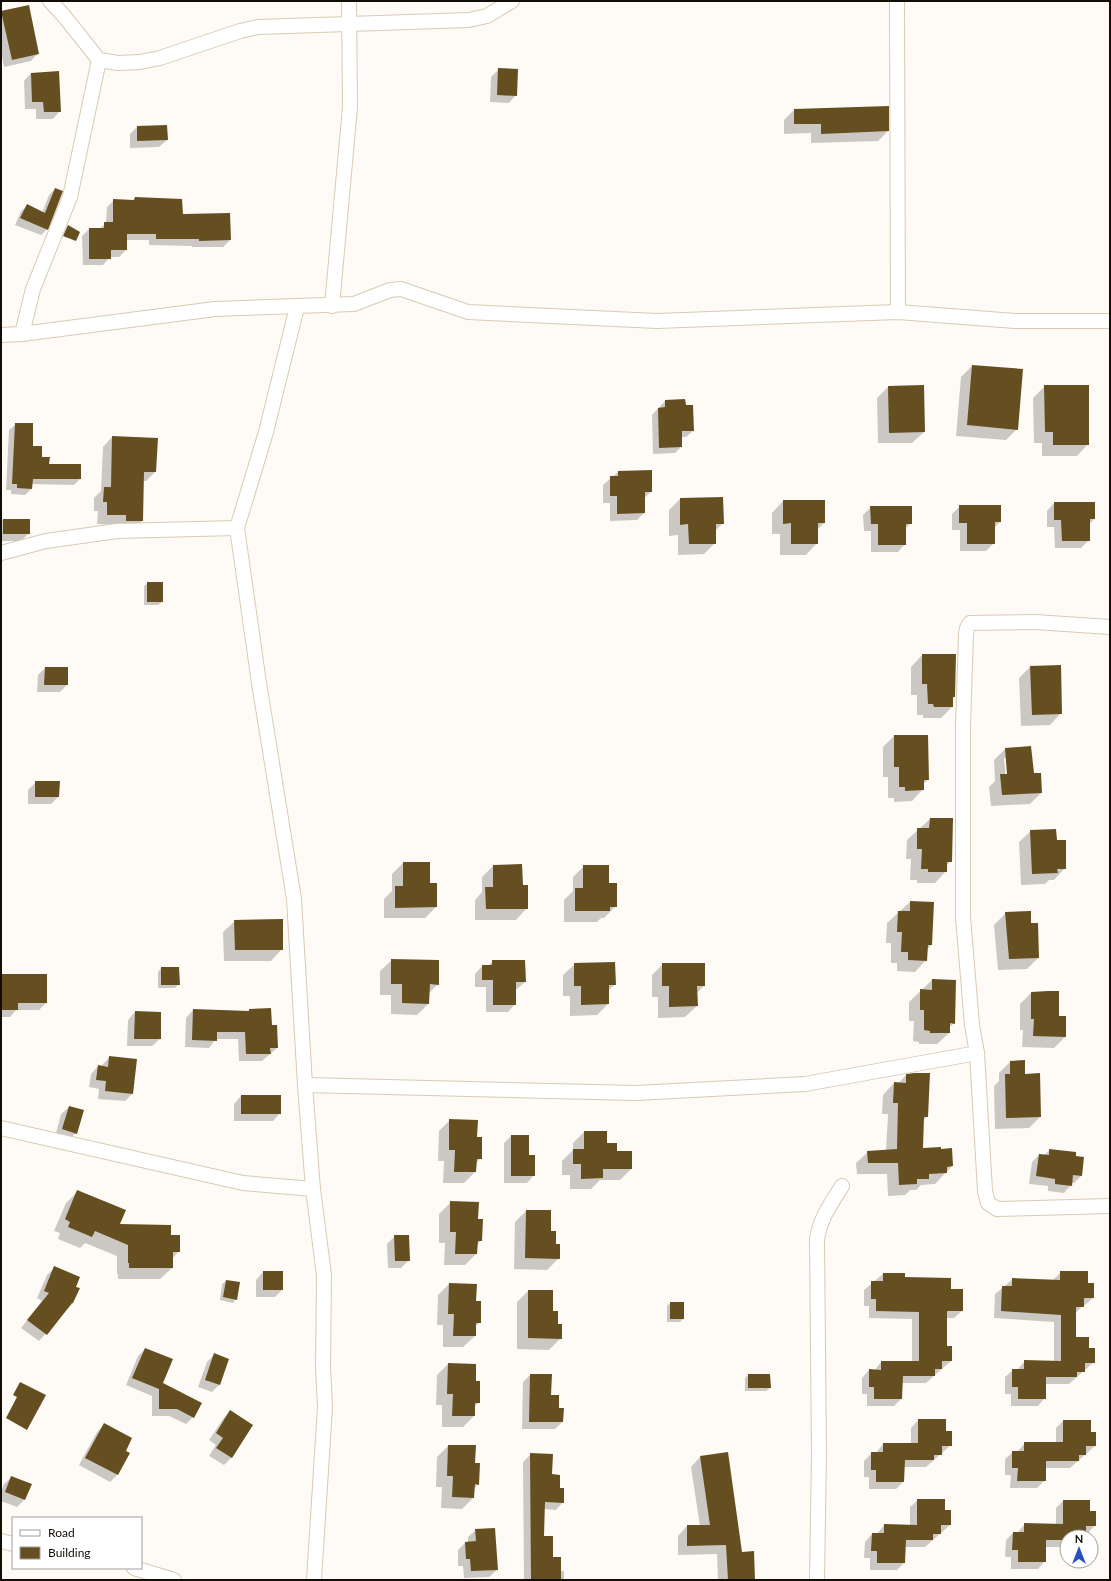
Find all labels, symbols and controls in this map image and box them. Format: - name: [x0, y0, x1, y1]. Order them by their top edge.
- legend: [12, 1517, 142, 1569]
- text: Road: [48, 1525, 75, 1540]
- north arrow: [1059, 1529, 1099, 1569]
- text: N: [1075, 1532, 1083, 1545]
- text: Building: [48, 1545, 91, 1560]

